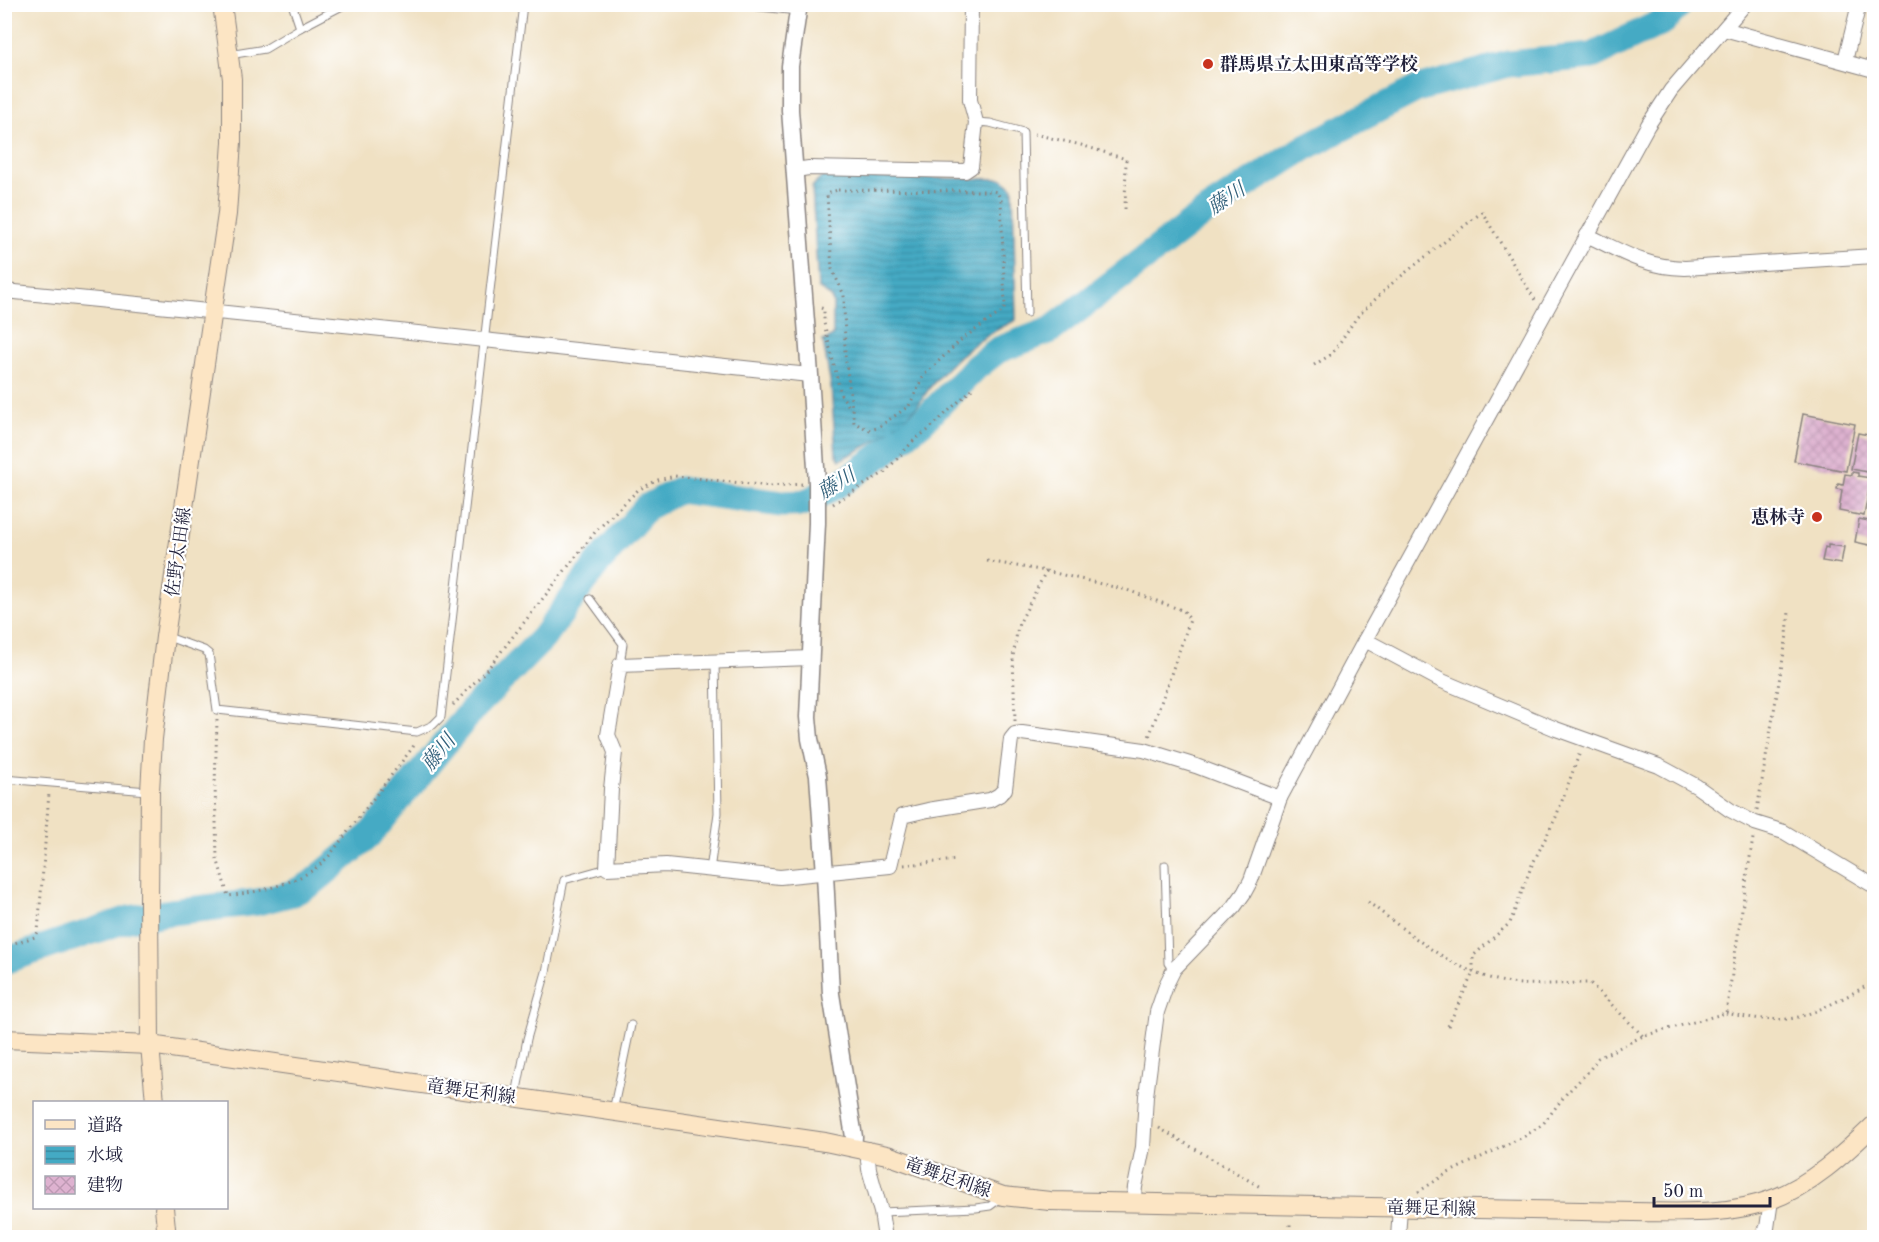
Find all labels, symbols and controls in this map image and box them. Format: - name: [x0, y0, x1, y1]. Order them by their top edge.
- place label: 群馬県立太田東高等学校: [1220, 54, 1418, 74]
- marker: 群馬県立太田東高等学校: [1201, 57, 1215, 71]
- water label: 藤川: [1204, 178, 1251, 219]
- water label: 藤川: [814, 463, 861, 504]
- street label: 佐野太田線: [162, 506, 194, 598]
- place label: 恵林寺: [1751, 507, 1805, 527]
- marker: 恵林寺: [1810, 510, 1824, 524]
- water label: 藤川: [418, 729, 461, 775]
- street label: 竜舞足利線: [425, 1075, 517, 1107]
- legend: [33, 1101, 228, 1209]
- text: 道路: [87, 1115, 123, 1135]
- text: 水域: [87, 1145, 123, 1165]
- street label: 竜舞足利線: [902, 1153, 994, 1201]
- scale bar: [1654, 1170, 1770, 1208]
- text: 建物: [87, 1175, 123, 1195]
- text: 50 m: [1663, 1183, 1703, 1201]
- street label: 竜舞足利線: [1386, 1197, 1476, 1219]

